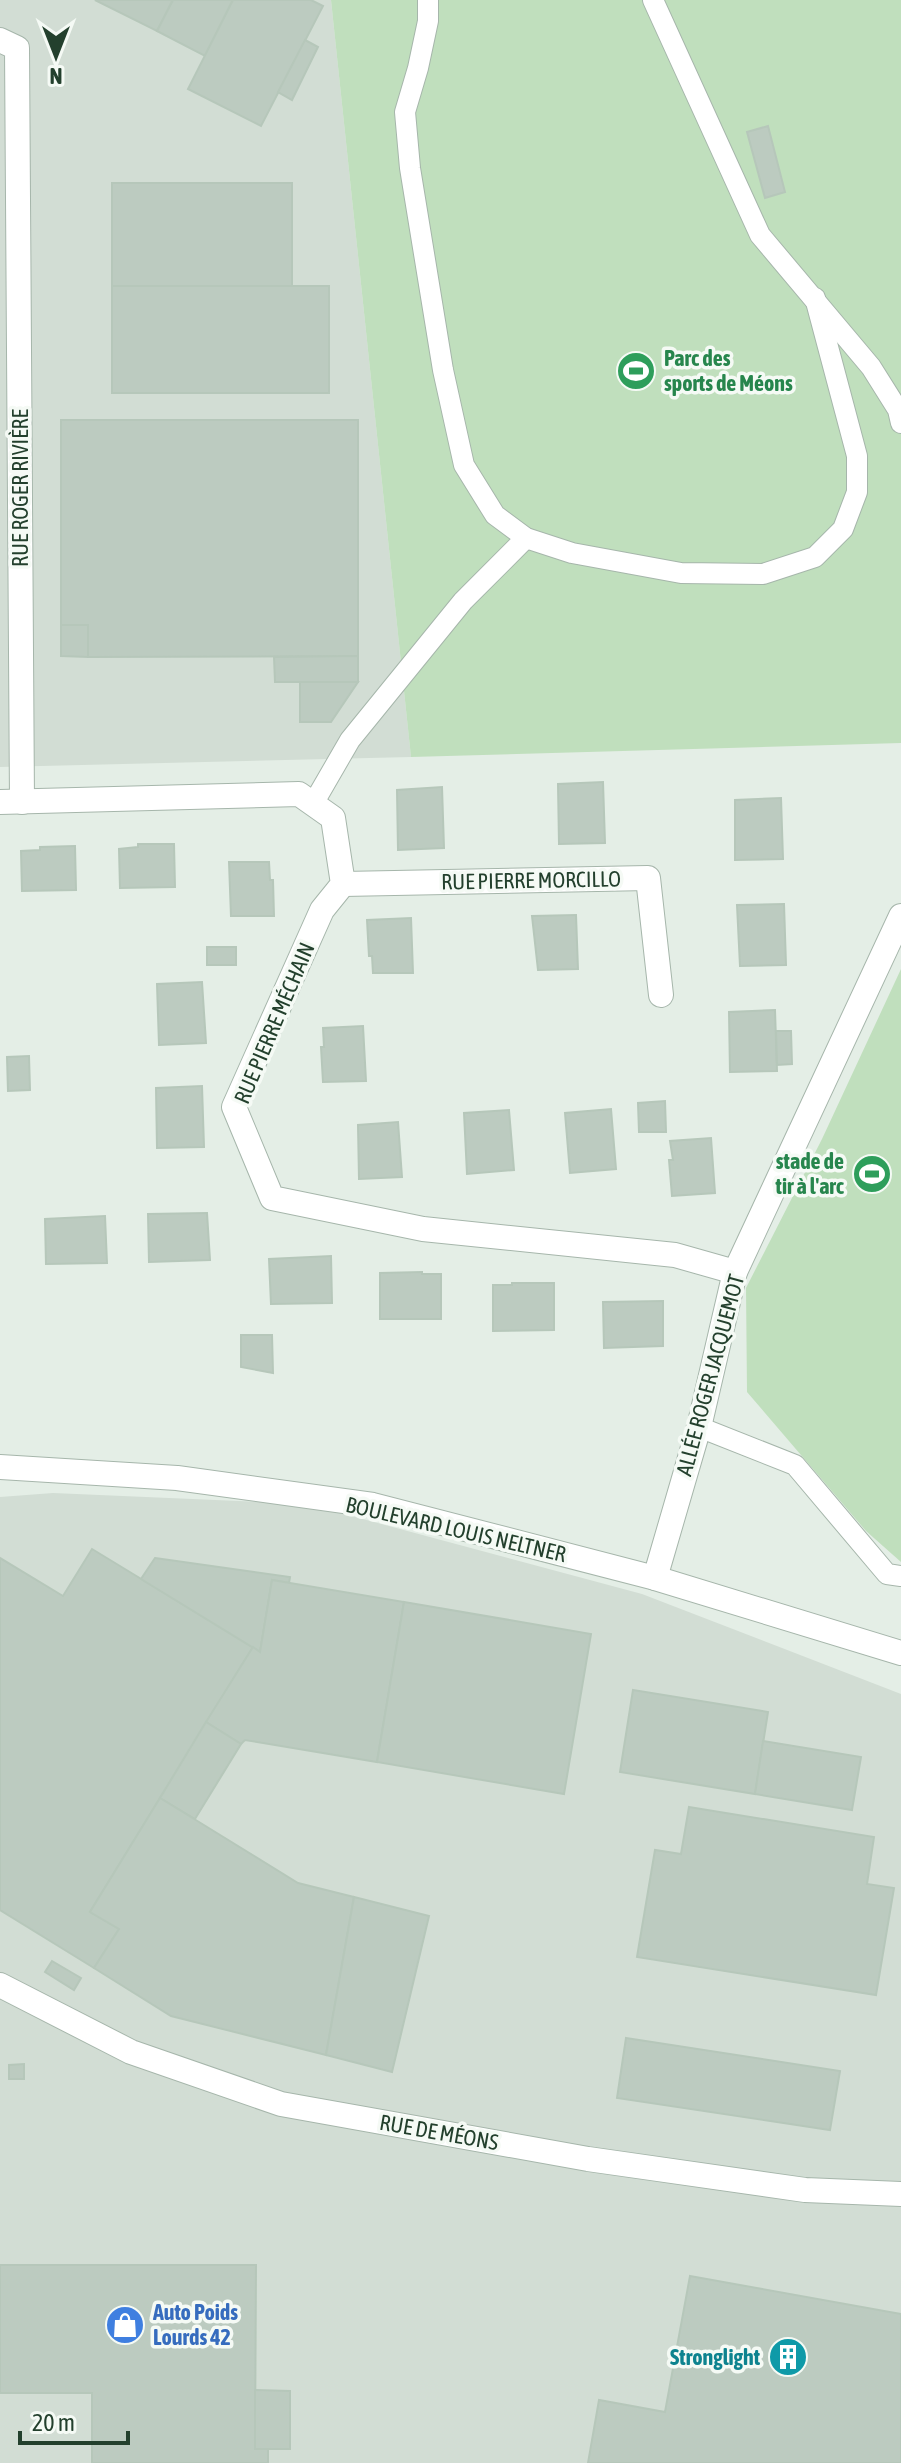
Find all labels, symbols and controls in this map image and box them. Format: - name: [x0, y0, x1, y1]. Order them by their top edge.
- north arrow: [16, 16, 96, 96]
- text: N: [50, 63, 62, 89]
- place label: Parc des sports de Méons: [664, 345, 793, 396]
- sports icon: Parc des sports de Méons: [615, 350, 657, 392]
- street label: RUE ROGER RIVIÈRE: [7, 408, 33, 567]
- street label: RUE PIERRE MORCILLO: [441, 865, 621, 895]
- street label: RUE PIERRE MÉCHAIN: [228, 938, 320, 1108]
- place label: stade de tir à l'arc: [775, 1148, 845, 1199]
- sports icon: stade de tir à l'arc: [851, 1153, 893, 1195]
- street label: ALLÉE ROGER JACQUEMOT: [671, 1271, 750, 1479]
- street label: BOULEVARD LOUIS NELTNER: [343, 1491, 569, 1567]
- street label: RUE DE MÉONS: [378, 2109, 500, 2155]
- place label: Auto Poids Lourds 42: [152, 2299, 238, 2350]
- shop icon: Auto Poids Lourds 42: [104, 2304, 146, 2346]
- building icon: Stronglight: [767, 2336, 809, 2378]
- place label: Stronglight: [670, 2344, 761, 2370]
- scale bar: [20, 2395, 128, 2445]
- text: 20 m: [32, 2409, 75, 2436]

